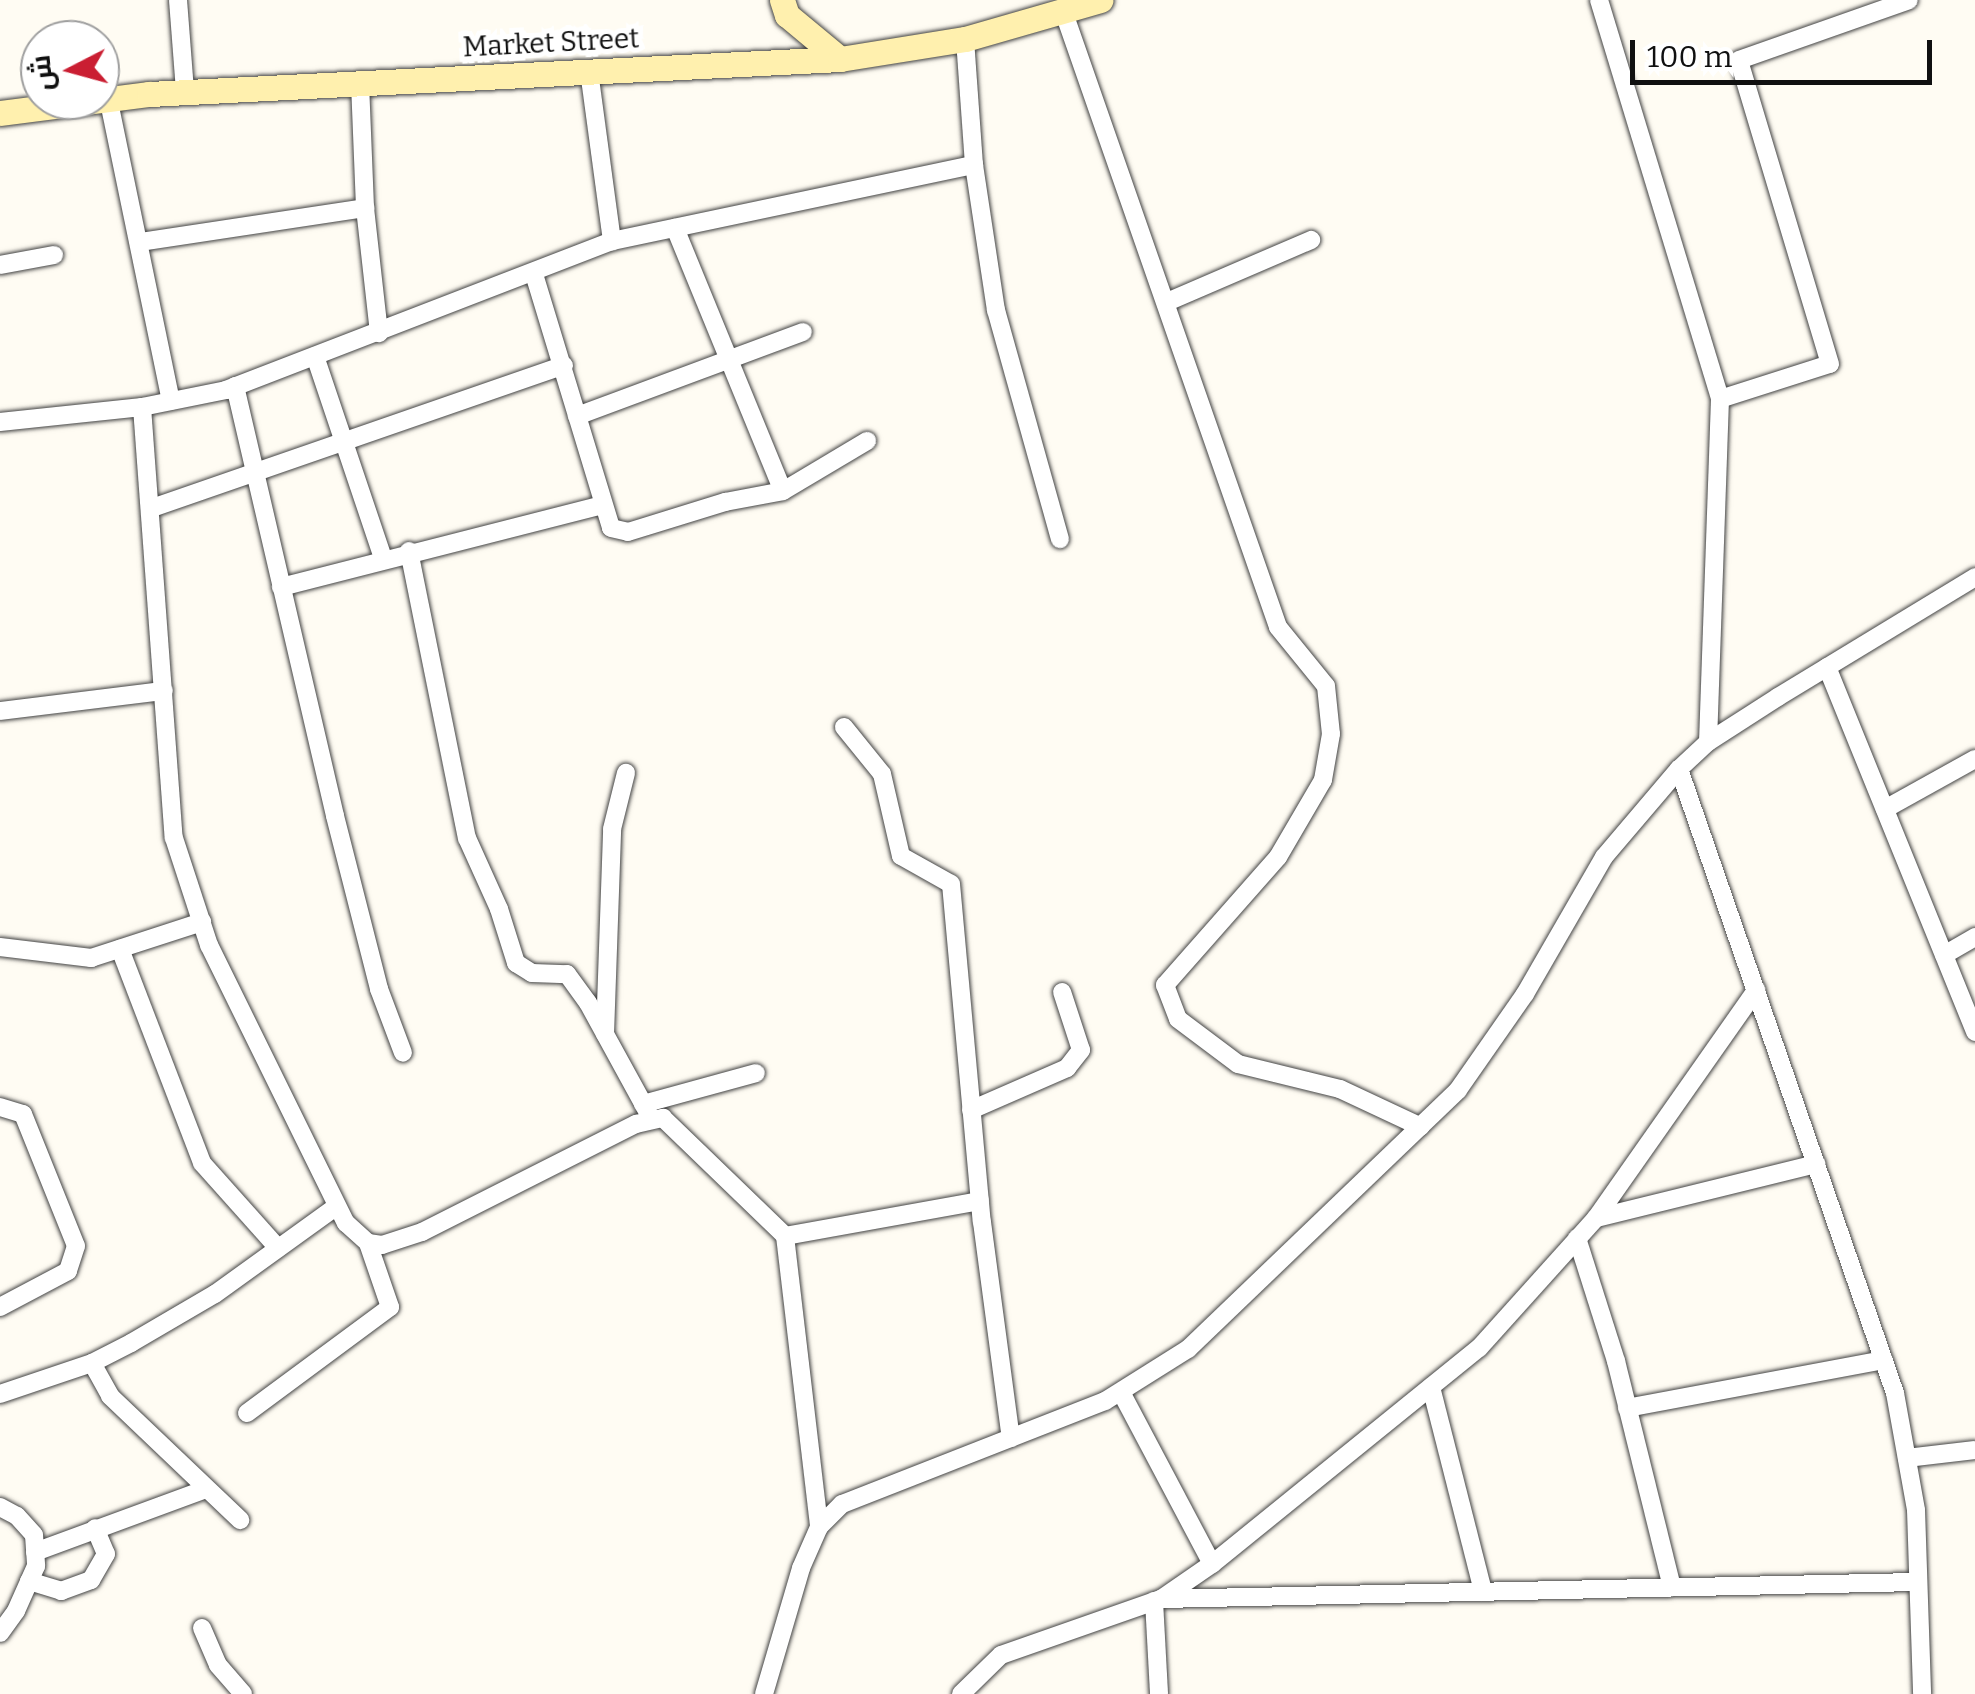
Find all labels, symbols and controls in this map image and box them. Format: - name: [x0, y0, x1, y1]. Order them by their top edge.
- north arrow: [20, 20, 120, 120]
- scale bar: [1635, 20, 1938, 82]
- street label: Market Street: [462, 22, 640, 64]
- text: 100 m: [1647, 39, 1732, 75]
- text: ش: [23, 53, 60, 93]

